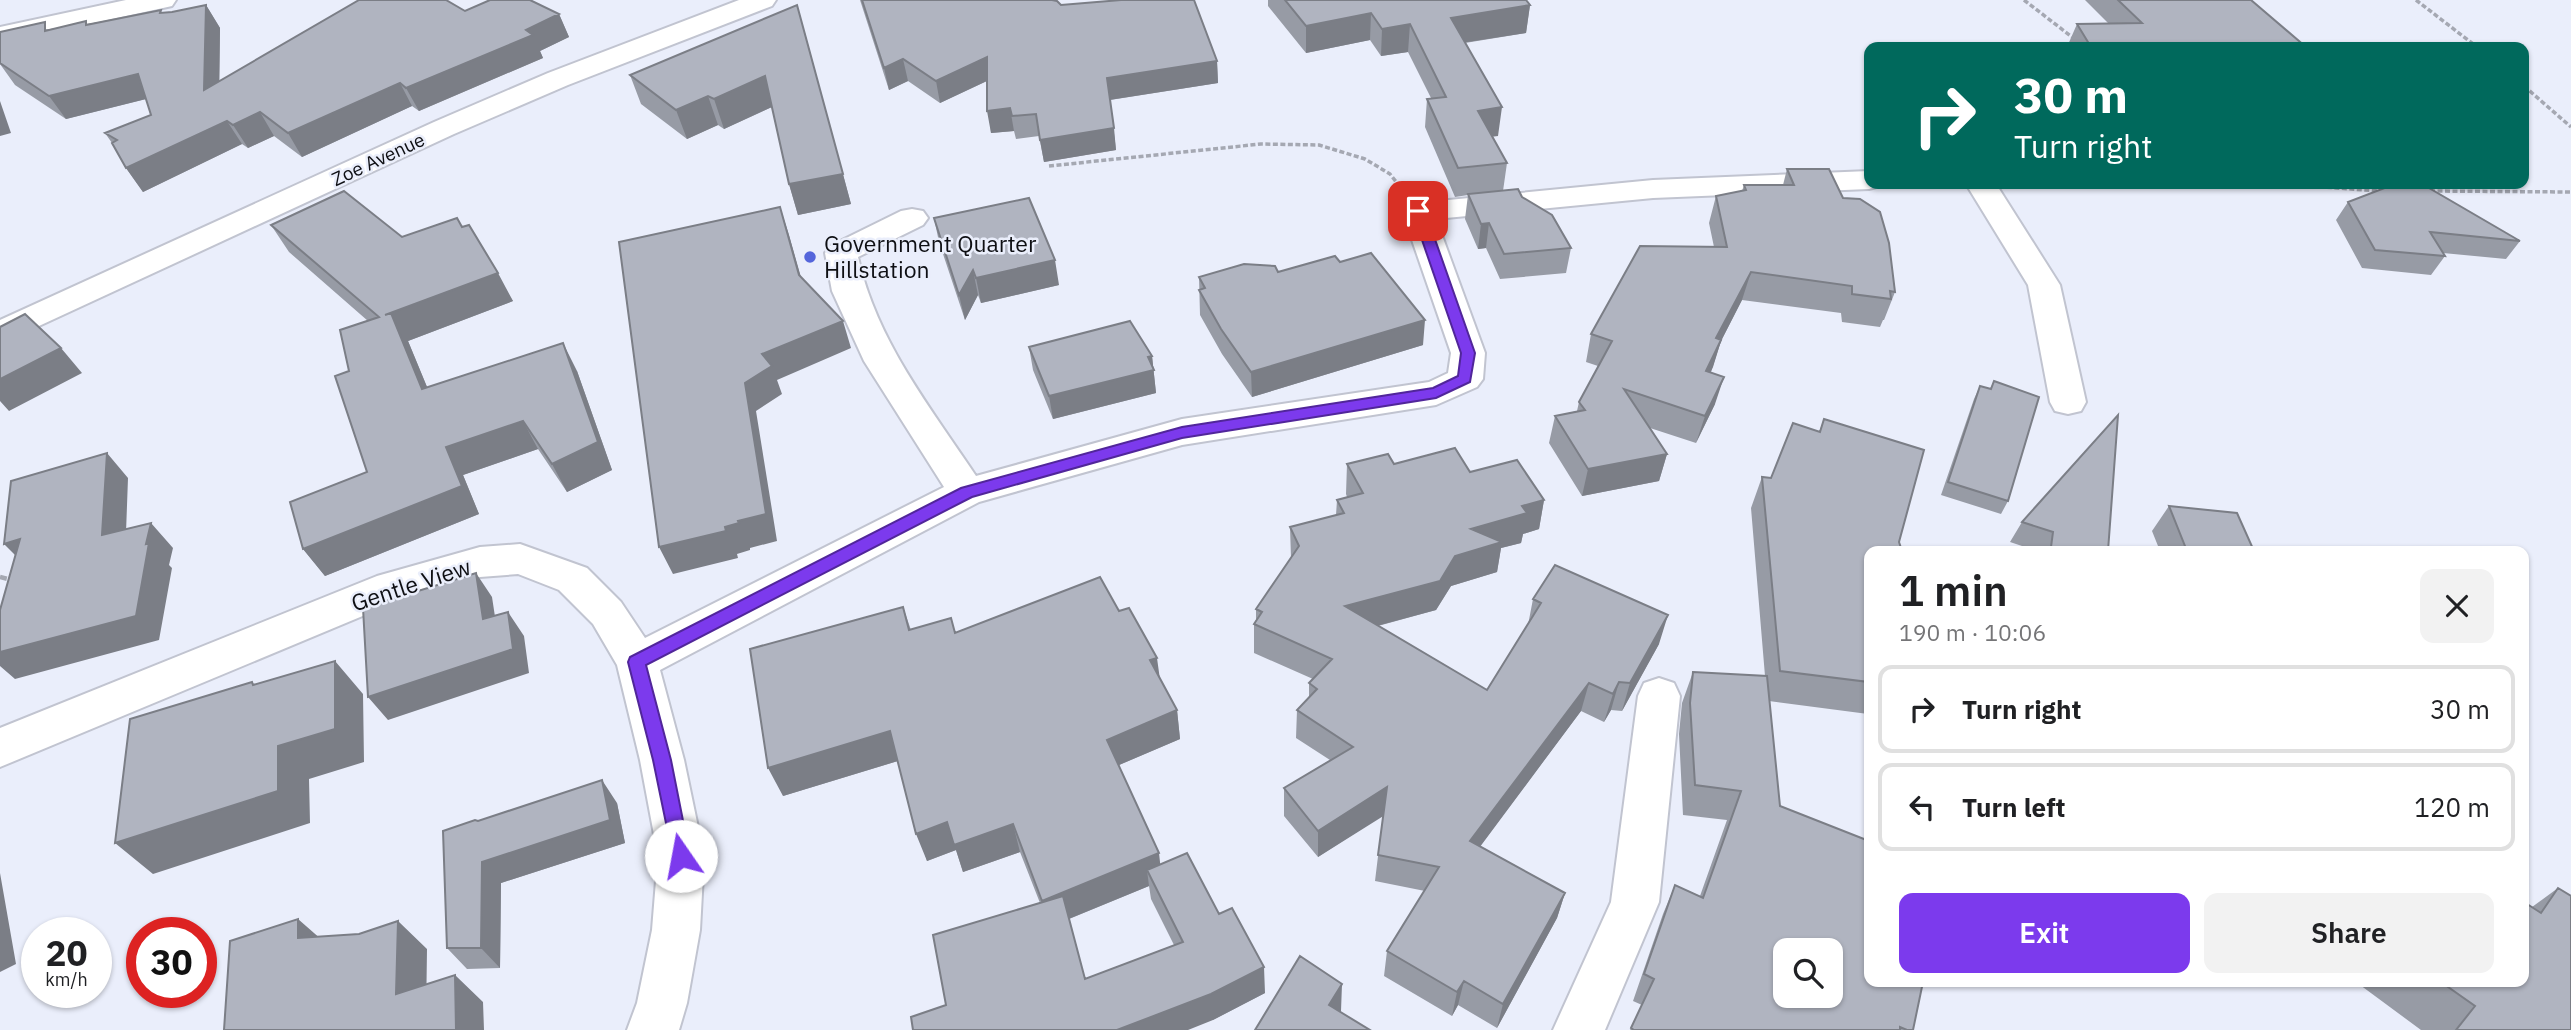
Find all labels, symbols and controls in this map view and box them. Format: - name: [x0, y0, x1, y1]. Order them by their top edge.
- text: 30 m: [2014, 63, 2128, 126]
- icon: right: [1899, 70, 1990, 161]
- text: Turn right: [2014, 125, 2152, 167]
- street label: Zoe Avenue: [328, 127, 428, 191]
- pin: [1388, 181, 1448, 241]
- icon: arrive: [1399, 192, 1437, 230]
- place label: Government Quarter Hillstation: [824, 228, 1037, 284]
- marker: Government Quarter Hillstation: [802, 249, 818, 265]
- street label: Gentle View: [347, 551, 474, 617]
- text: 1 min: [1899, 563, 2008, 618]
- button: close: [2420, 569, 2494, 643]
- text: 190 m · 10:06: [1899, 617, 2046, 647]
- icon: right: [1903, 690, 1941, 728]
- text: Turn right: [1962, 692, 2081, 726]
- text: 30 m: [2430, 692, 2490, 726]
- icon: left: [1903, 788, 1941, 826]
- text: Turn left: [1962, 790, 2065, 824]
- text: 120 m: [2414, 790, 2490, 824]
- position arrow: [644, 819, 718, 893]
- button: Exit: [1899, 893, 2190, 973]
- button: Share: [2204, 893, 2494, 973]
- speed limit sign: 30: [126, 917, 217, 1008]
- text: 20: [45, 930, 88, 976]
- map controls: [1773, 938, 1843, 1008]
- button: search: [1773, 938, 1843, 1008]
- text: km/h: [45, 968, 88, 991]

